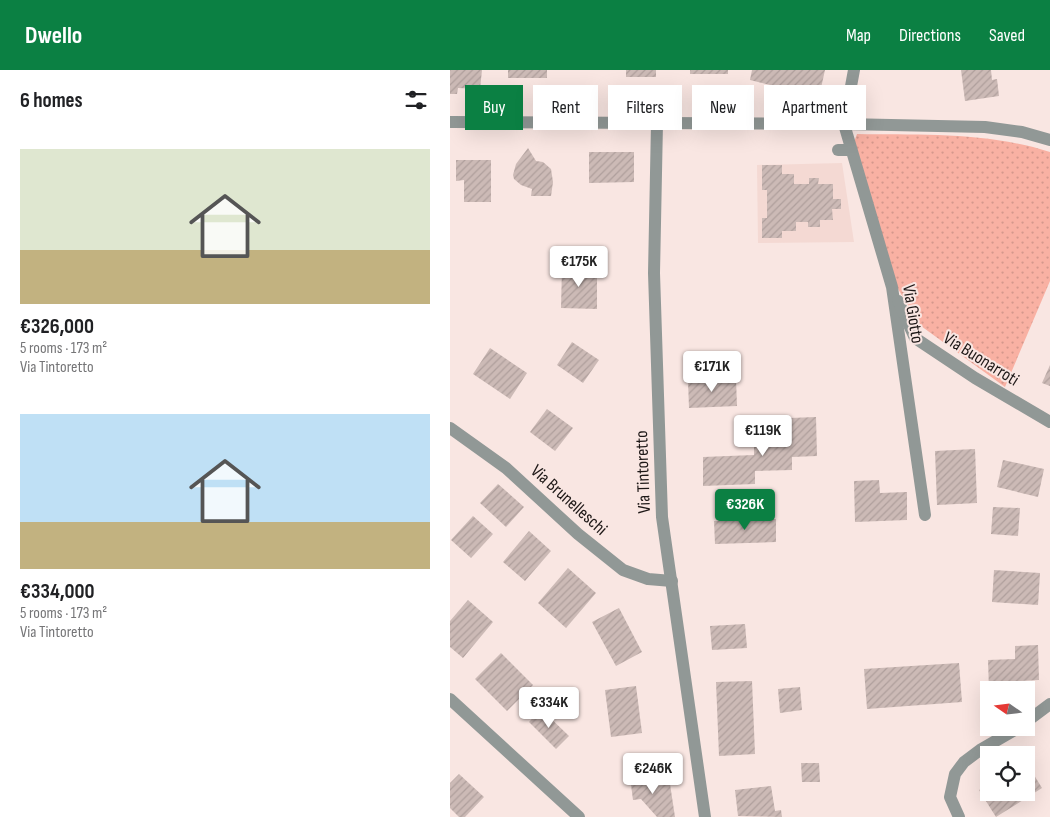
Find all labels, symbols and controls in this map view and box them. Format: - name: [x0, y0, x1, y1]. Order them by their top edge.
- text: Dwello: [25, 21, 82, 50]
- text: Map: [846, 25, 871, 46]
- text: Directions: [899, 25, 961, 46]
- text: Saved: [989, 25, 1025, 46]
- chip: Buy: [465, 85, 523, 130]
- chip: Rent: [533, 85, 598, 130]
- chip: Filters: [608, 85, 682, 130]
- chip: New: [692, 85, 754, 130]
- chip: Apartment: [764, 85, 866, 130]
- icon: filters: [402, 86, 430, 114]
- text: 6 homes: [20, 88, 83, 113]
- icon: home: [180, 181, 270, 271]
- pin: €175K: [544, 246, 614, 288]
- text: €175K: [561, 252, 597, 271]
- street label: Via Giotto: [898, 283, 928, 345]
- text: €326,000: [20, 314, 94, 339]
- street label: Via Buonarroti: [939, 328, 1023, 390]
- text: 5 rooms · 173 m²: [20, 339, 107, 358]
- pin: €171K: [677, 350, 747, 393]
- text: €171K: [694, 357, 730, 376]
- text: Via Tintoretto: [20, 358, 94, 377]
- pin: €119K: [728, 414, 798, 457]
- text: €119K: [745, 421, 781, 440]
- street label: Via Tintoretto: [631, 430, 655, 514]
- icon: home: [180, 446, 270, 536]
- street label: Via Brunelleschi: [526, 460, 612, 540]
- pin: €326K: [710, 488, 780, 531]
- text: €326K: [726, 495, 764, 514]
- text: €334,000: [20, 579, 94, 604]
- text: 5 rooms · 173 m²: [20, 604, 107, 623]
- text: Via Tintoretto: [20, 623, 94, 642]
- north arrow: [980, 681, 1035, 736]
- map controls: [980, 681, 1035, 801]
- pin: €334K: [514, 686, 584, 729]
- text: €334K: [530, 693, 568, 712]
- button: locate: [980, 746, 1035, 801]
- pin: €246K: [618, 752, 688, 795]
- text: €246K: [634, 759, 672, 778]

